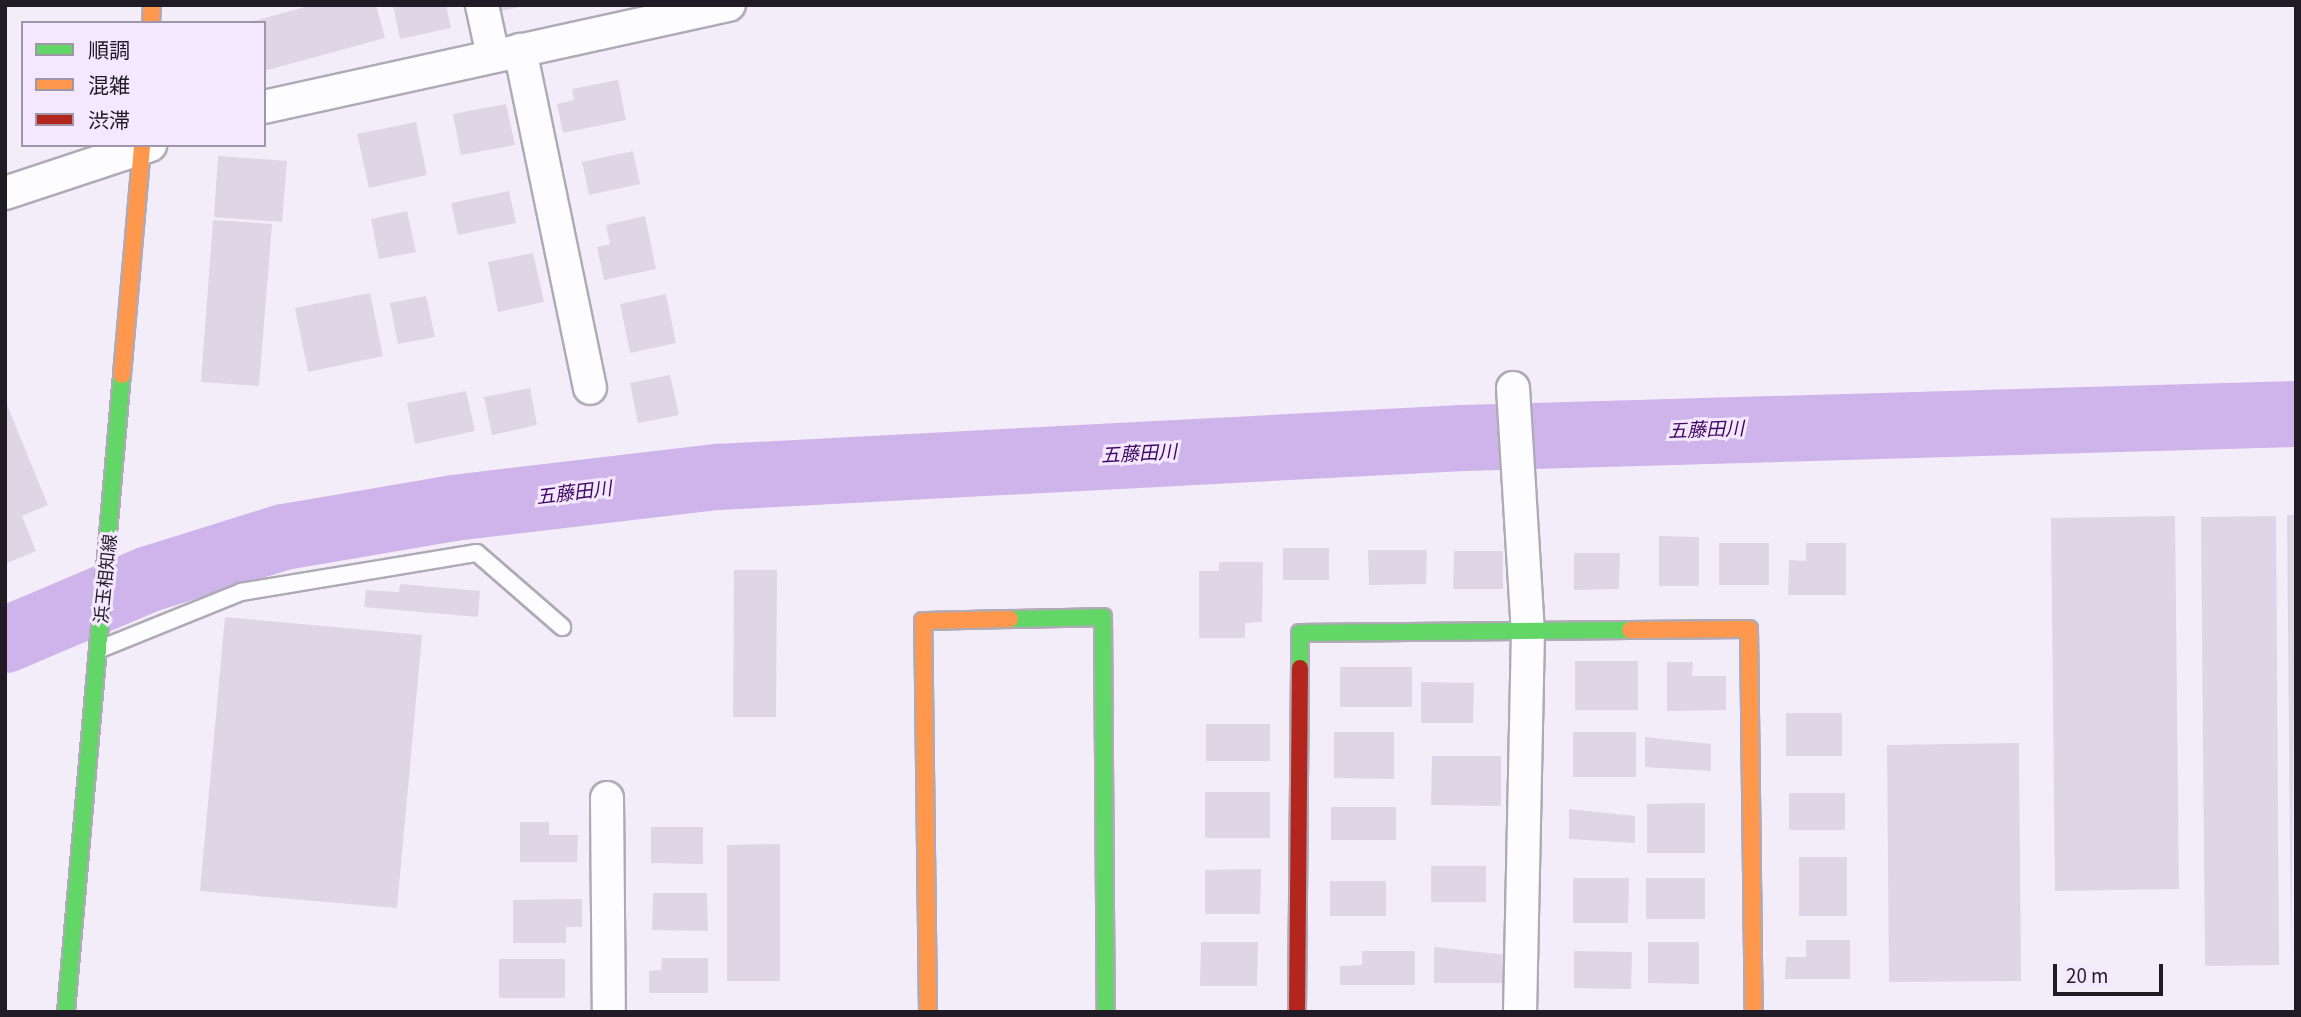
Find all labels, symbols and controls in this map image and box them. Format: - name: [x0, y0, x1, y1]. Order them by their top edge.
- legend: [21, 21, 266, 147]
- text: 順調: [88, 36, 130, 66]
- text: 混雑: [88, 71, 130, 101]
- text: 渋滞: [88, 106, 130, 136]
- water label: 五藤田川: [1668, 418, 1744, 444]
- water label: 五藤田川: [1100, 442, 1178, 468]
- water label: 五藤田川: [535, 478, 613, 510]
- street label: 浜玉相知線: [92, 533, 122, 625]
- scale bar: [2056, 950, 2166, 994]
- text: 20 m: [2066, 961, 2108, 991]

